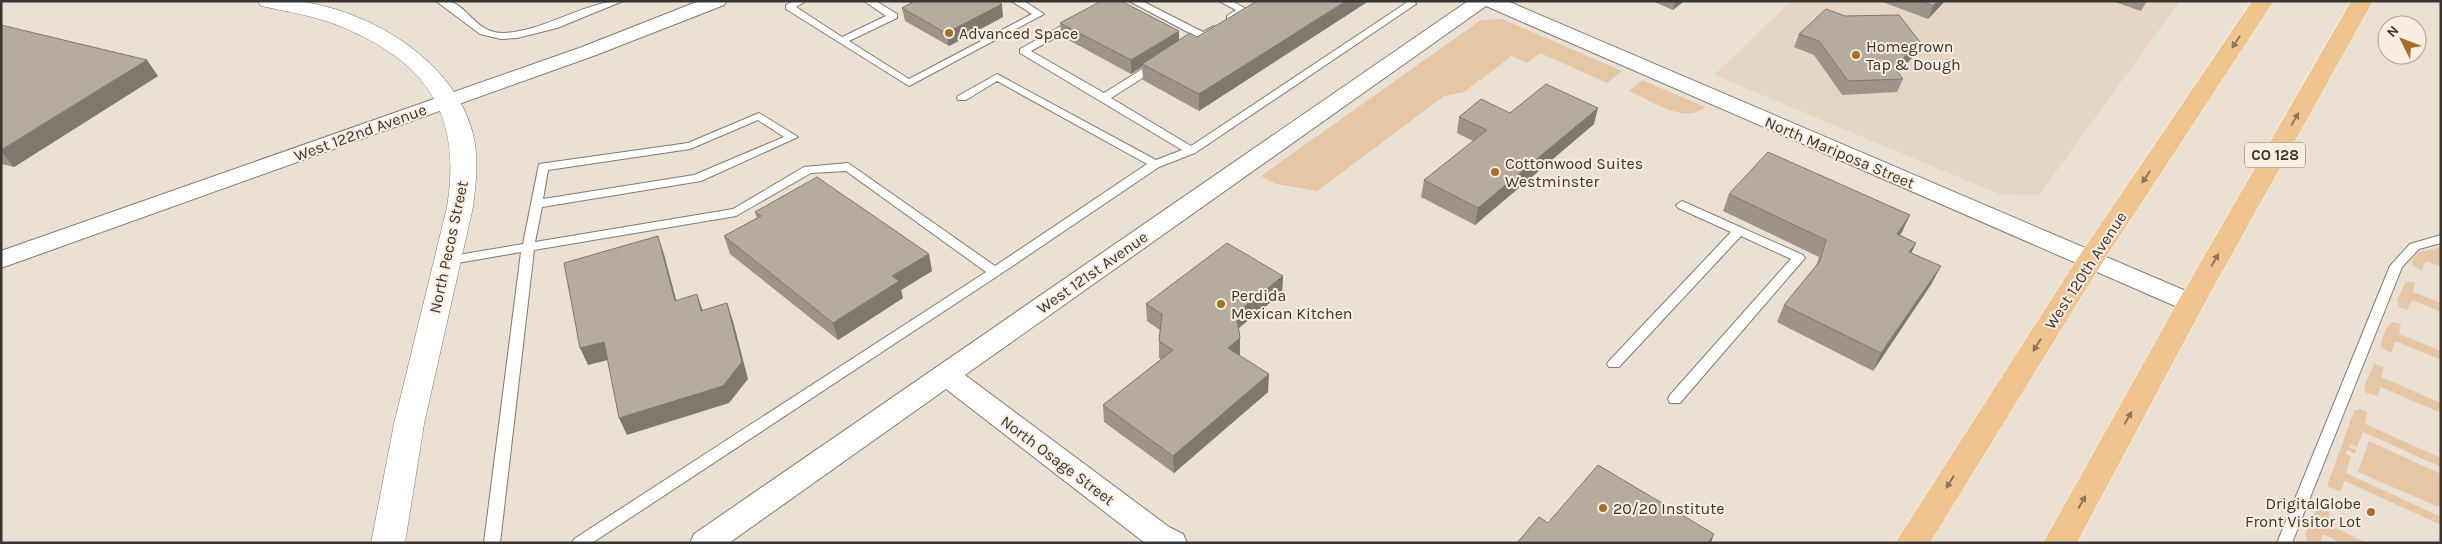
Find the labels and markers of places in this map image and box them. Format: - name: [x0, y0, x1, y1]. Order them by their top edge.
- place label: Advanced Space: [959, 24, 1078, 43]
- marker: Advanced Space: [943, 27, 955, 39]
- place label: Homegrown Tap & Dough: [1866, 37, 1961, 74]
- marker: Homegrown Tap & Dough: [1850, 49, 1862, 61]
- place label: Cottonwood Suites Westminster: [1505, 154, 1643, 191]
- marker: Cottonwood Suites Westminster: [1489, 166, 1501, 178]
- place label: Perdida Mexican Kitchen: [1231, 286, 1353, 323]
- marker: Perdida Mexican Kitchen: [1215, 298, 1227, 310]
- place label: DrigitalGlobe Front Visitor Lot: [2245, 494, 2361, 531]
- place label: 20/20 Institute: [1613, 499, 1725, 518]
- marker: 20/20 Institute: [1597, 502, 1609, 514]
- marker: DrigitalGlobe Front Visitor Lot: [2365, 506, 2377, 518]

